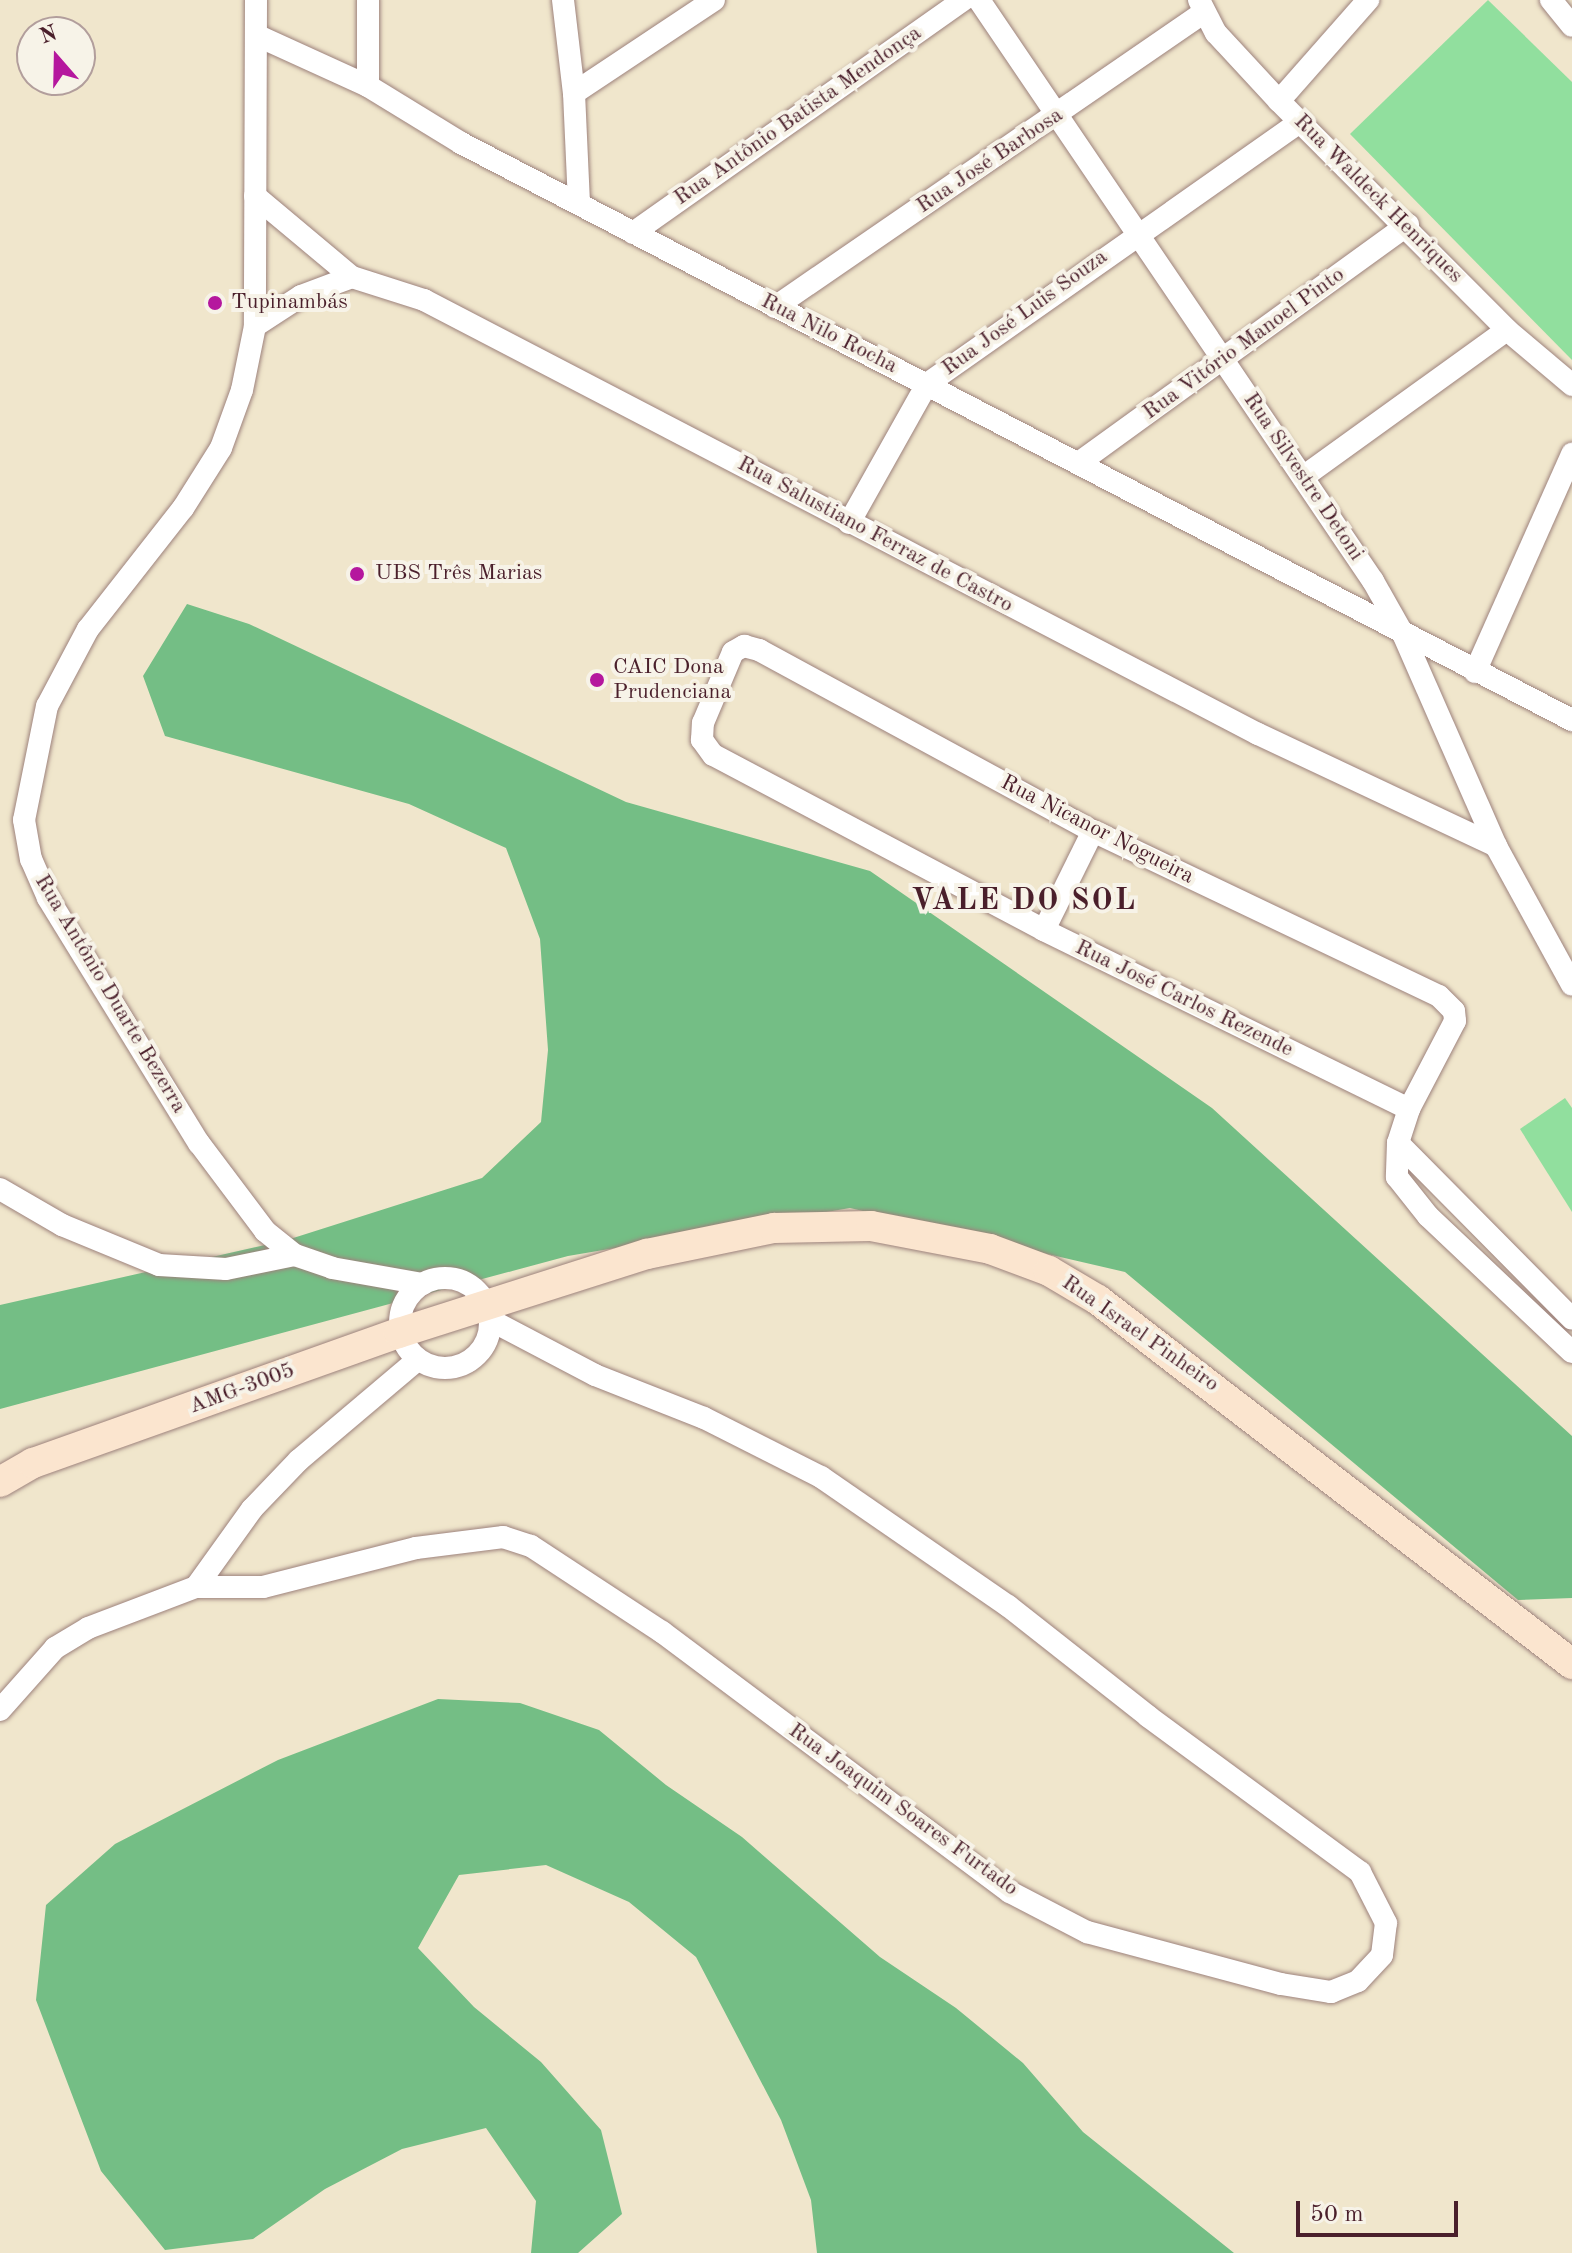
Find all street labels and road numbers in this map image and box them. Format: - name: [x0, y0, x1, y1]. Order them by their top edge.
- street label: Rua Antônio Batista Mendonça: [669, 20, 927, 212]
- street label: Rua José Barbosa: [912, 102, 1068, 220]
- street label: Rua Waldeck Henriques: [1288, 109, 1468, 289]
- street label: Rua José Luis Souza: [937, 244, 1113, 382]
- street label: Rua Vitório Manoel Pinto: [1138, 262, 1350, 426]
- street label: Rua Nilo Rocha: [756, 288, 902, 380]
- street label: Rua Silvestre Detoni: [1237, 388, 1369, 566]
- street label: Rua Salustiano Ferraz de Castro: [733, 451, 1017, 619]
- street label: Rua Nicanor Nogueira: [996, 770, 1198, 890]
- street label: Rua Antônio Duarte Bezerra: [28, 870, 192, 1118]
- street label: Rua José Carlos Rezende: [1071, 935, 1297, 1063]
- street label: Rua Israel Pinheiro: [1056, 1270, 1224, 1398]
- street label: AMG-3005: [186, 1358, 298, 1420]
- street label: Rua Joaquim Soares Furtado: [783, 1718, 1023, 1902]

